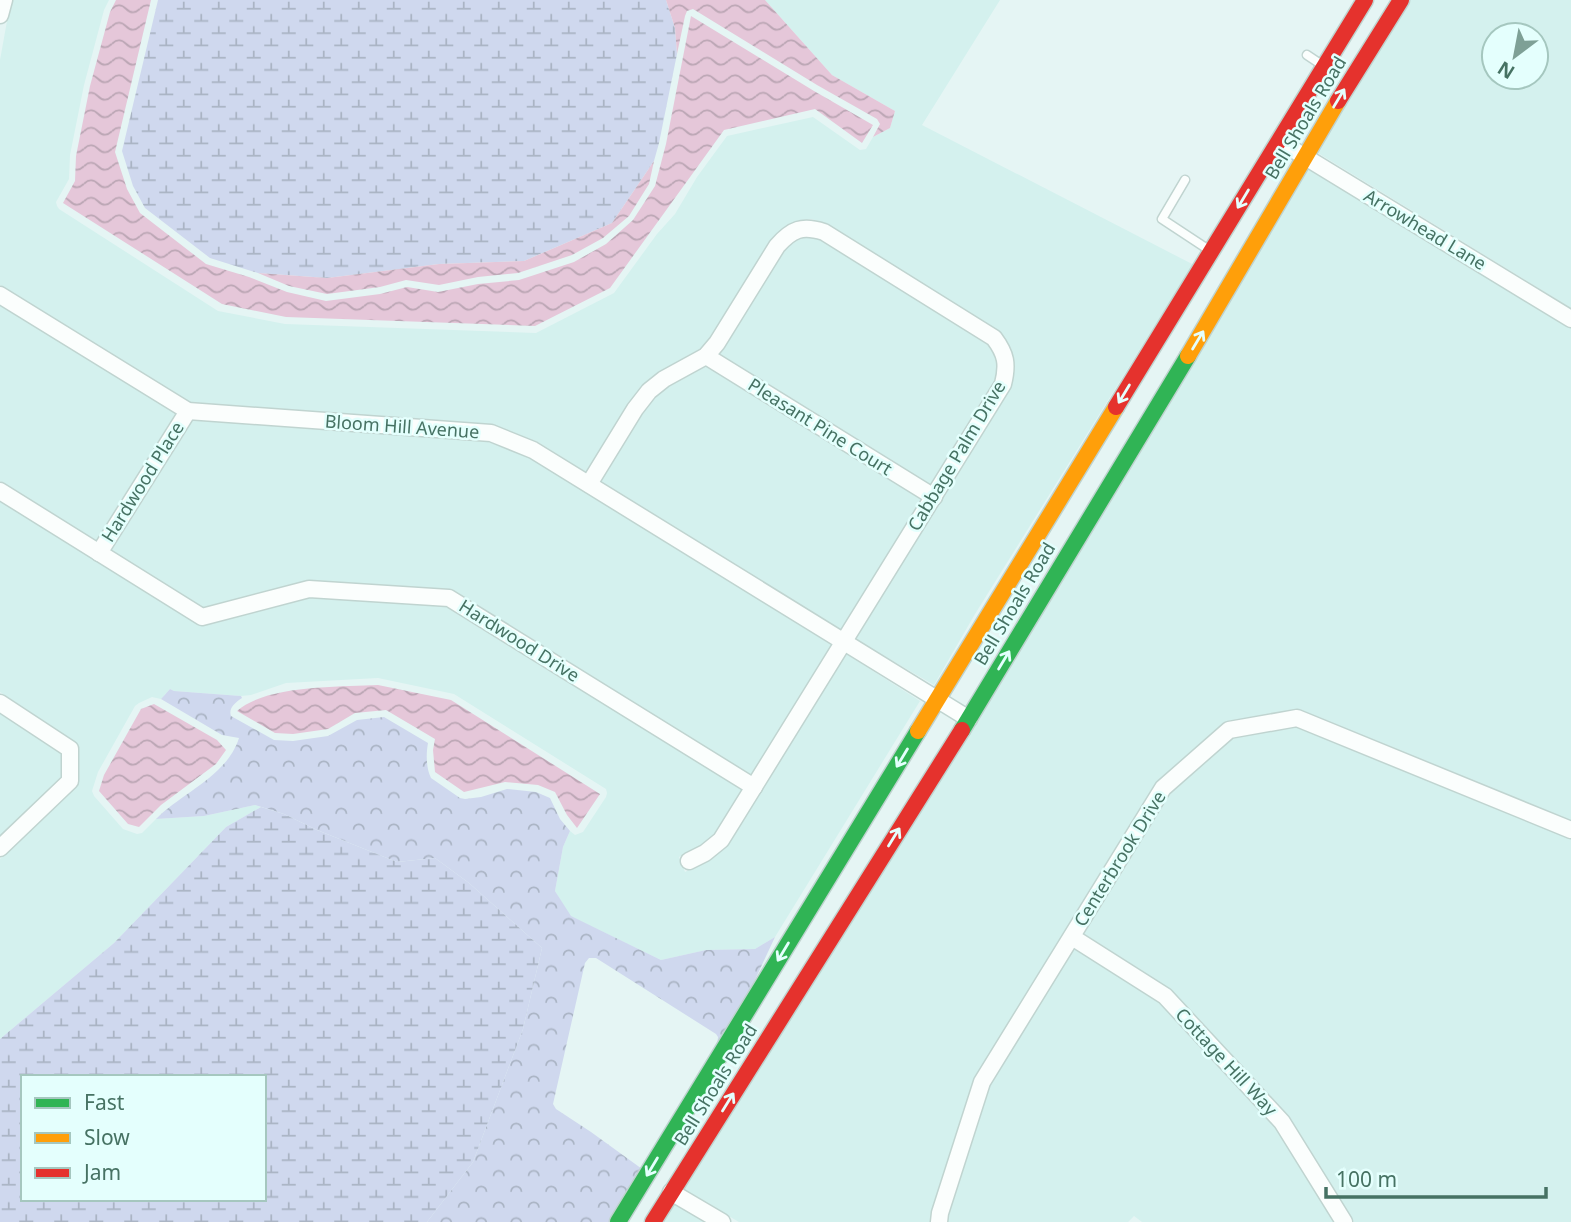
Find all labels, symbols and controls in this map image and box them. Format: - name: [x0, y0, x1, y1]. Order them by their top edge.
- north arrow: [1480, 21, 1550, 91]
- street label: Bell Shoals Road: [1259, 52, 1351, 183]
- text: N: [1493, 55, 1519, 86]
- one-way arrow: [1333, 89, 1347, 109]
- street label: Arrowhead Lane: [1360, 183, 1491, 275]
- one-way arrow: [1236, 189, 1250, 209]
- one-way arrow: [1191, 330, 1205, 350]
- street label: Pleasant Pine Court: [744, 372, 898, 480]
- street label: Cabbage Palm Drive: [902, 376, 1011, 535]
- one-way arrow: [1117, 383, 1131, 403]
- street label: Bloom Hill Avenue: [324, 409, 480, 443]
- street label: Hardwood Place: [95, 417, 189, 546]
- street label: Bell Shoals Road: [968, 538, 1060, 669]
- street label: Hardwood Drive: [455, 593, 584, 687]
- one-way arrow: [997, 651, 1011, 671]
- one-way arrow: [895, 747, 909, 767]
- street label: Centerbrook Drive: [1068, 786, 1171, 931]
- one-way arrow: [888, 827, 902, 847]
- one-way arrow: [776, 941, 790, 961]
- street label: Cottage Hill Way: [1171, 1002, 1283, 1121]
- street label: Bell Shoals Road: [668, 1019, 762, 1150]
- legend: [21, 1075, 266, 1201]
- text: Fast: [84, 1088, 125, 1116]
- one-way arrow: [722, 1092, 736, 1112]
- text: Slow: [84, 1123, 130, 1151]
- one-way arrow: [645, 1156, 659, 1176]
- scale bar: [1326, 1156, 1546, 1200]
- text: Jam: [82, 1158, 121, 1186]
- text: 100 m: [1336, 1165, 1397, 1193]

